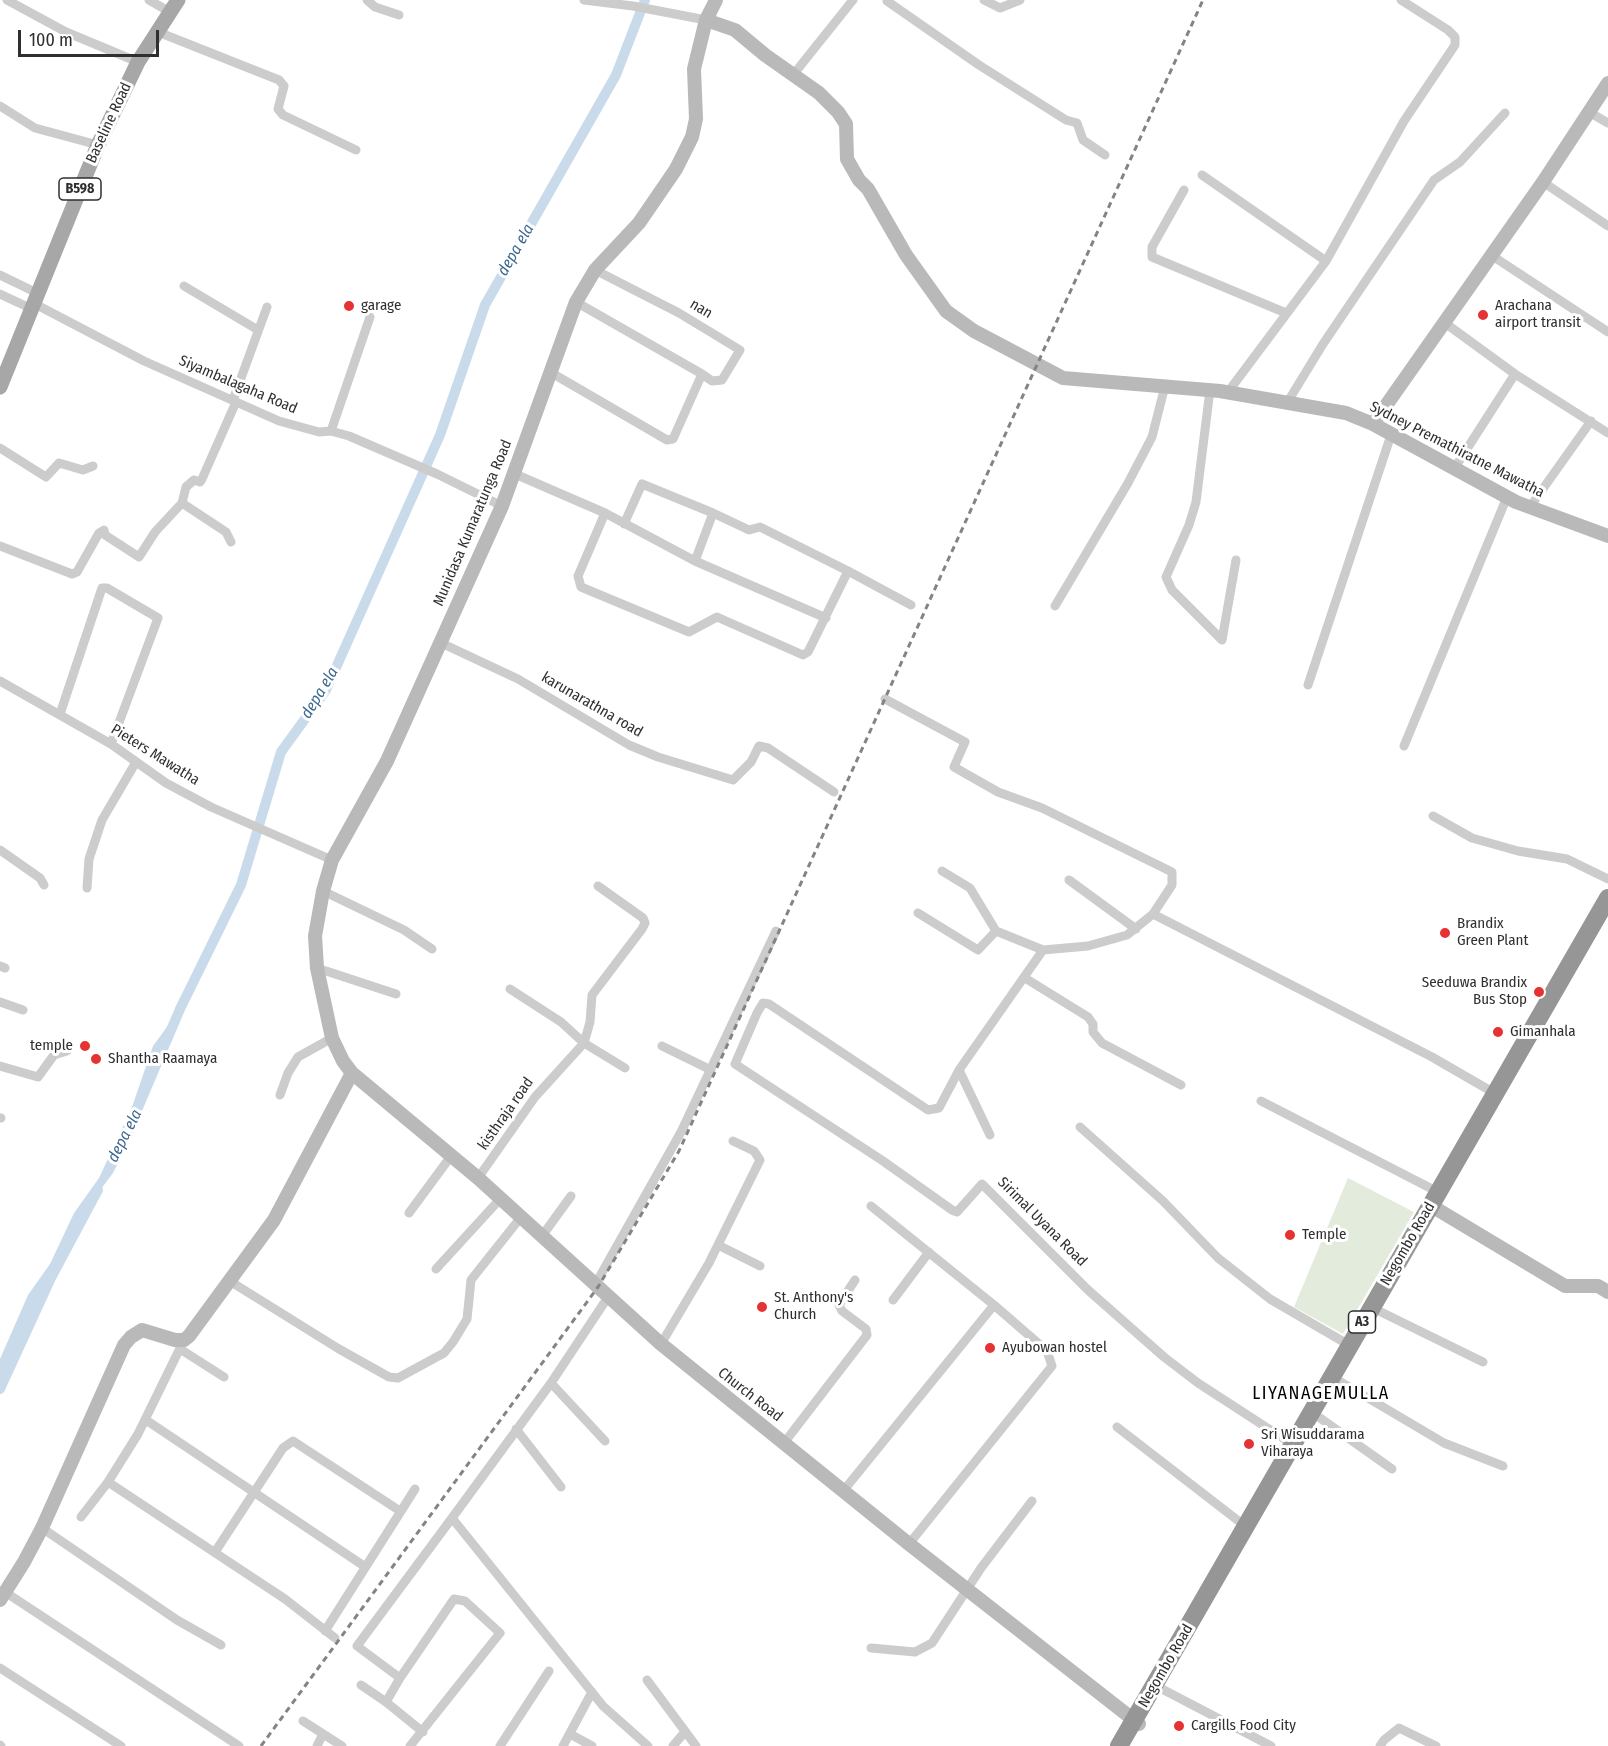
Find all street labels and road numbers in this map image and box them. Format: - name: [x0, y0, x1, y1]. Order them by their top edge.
- street label: Baseline Road: [82, 80, 136, 166]
- road number: B598: [59, 178, 101, 200]
- street label: nan: [686, 295, 716, 323]
- street label: Siyambalagaha Road: [176, 352, 300, 418]
- street label: Sydney Premathiratne Mawatha: [1367, 398, 1547, 502]
- street label: Munidasa Kumaratunga Road: [430, 437, 516, 609]
- street label: karunarathna road: [538, 669, 646, 741]
- street label: Pieters Mawatha: [107, 721, 203, 789]
- street label: kisthraja road: [474, 1074, 538, 1154]
- street label: Sirimal Uyana Road: [994, 1174, 1090, 1270]
- street label: Negombo Road: [1377, 1199, 1439, 1289]
- road number: A3: [1348, 1311, 1376, 1333]
- street label: Church Road: [714, 1364, 786, 1426]
- street label: Negombo Road: [1135, 1621, 1197, 1711]

